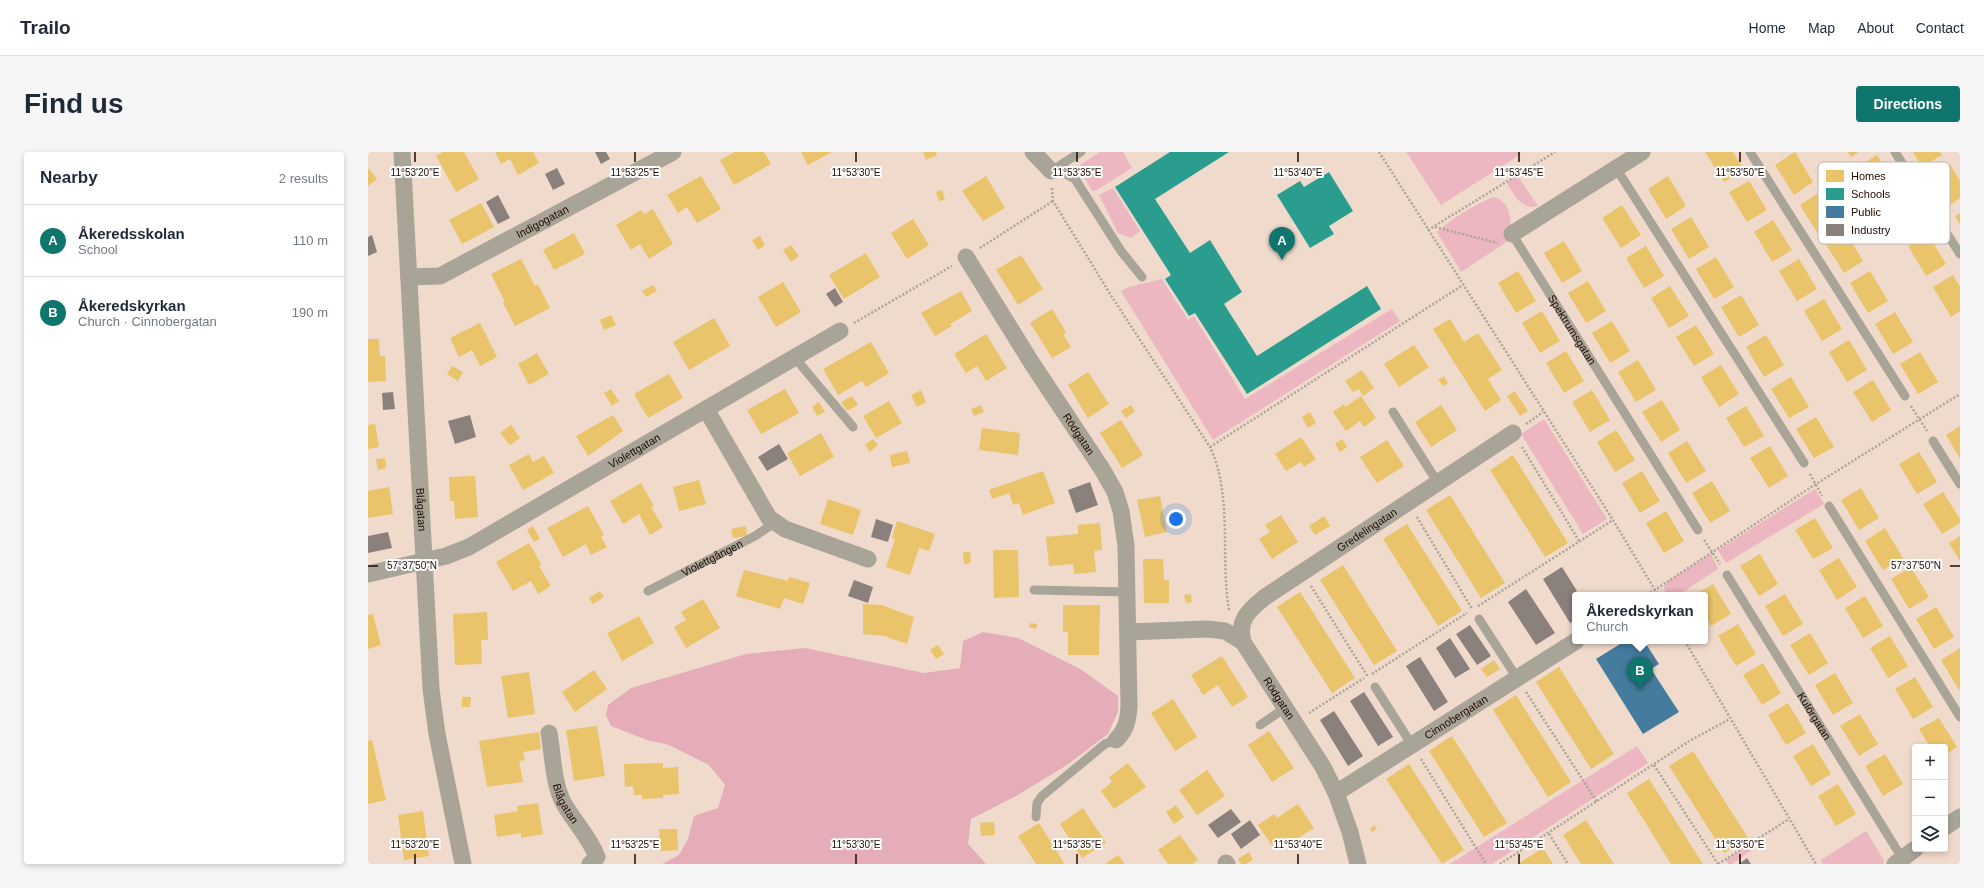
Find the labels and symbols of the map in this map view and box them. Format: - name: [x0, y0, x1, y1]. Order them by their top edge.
- legend: [1818, 162, 1950, 244]
- text: 11°53'20"E: [391, 167, 440, 178]
- text: 11°53'25"E: [611, 167, 660, 178]
- text: 11°53'30"E: [832, 167, 881, 178]
- text: 11°53'35"E: [1053, 167, 1102, 178]
- text: 11°53'40"E: [1274, 167, 1323, 178]
- text: 11°53'45"E: [1495, 167, 1544, 178]
- text: 11°53'50"E: [1716, 167, 1765, 178]
- text: Homes: [1851, 170, 1886, 182]
- text: Schools: [1851, 188, 1891, 200]
- street label: Indigogatan: [514, 203, 571, 240]
- text: Public: [1851, 206, 1881, 218]
- text: Industry: [1851, 224, 1891, 236]
- pin: A: [1269, 227, 1295, 260]
- street label: Spektrumsgatan: [1546, 293, 1599, 367]
- street label: Rödgatan: [1061, 411, 1097, 457]
- street label: Violettgatan: [606, 431, 662, 471]
- street label: Blågatan: [414, 487, 428, 532]
- street label: Gredelingatan: [1335, 506, 1399, 554]
- your location: [1166, 509, 1186, 529]
- street label: Violettgången: [679, 537, 745, 579]
- text: 57°37'50"N: [387, 560, 437, 571]
- text: 57°37'50"N: [1891, 560, 1941, 571]
- pin: B: [1627, 657, 1653, 690]
- street label: Rödgatan: [1261, 675, 1297, 722]
- street label: Kulörgatan: [1795, 690, 1833, 742]
- street label: Cinnobergatan: [1422, 693, 1490, 741]
- street label: Blågatan: [551, 782, 581, 826]
- text: 11°53'20"E: [391, 839, 440, 850]
- text: 11°53'25"E: [611, 839, 660, 850]
- text: 11°53'30"E: [832, 839, 881, 850]
- text: 11°53'35"E: [1053, 839, 1102, 850]
- text: 11°53'40"E: [1274, 839, 1323, 850]
- text: 11°53'45"E: [1495, 839, 1544, 850]
- text: 11°53'50"E: [1716, 839, 1765, 850]

